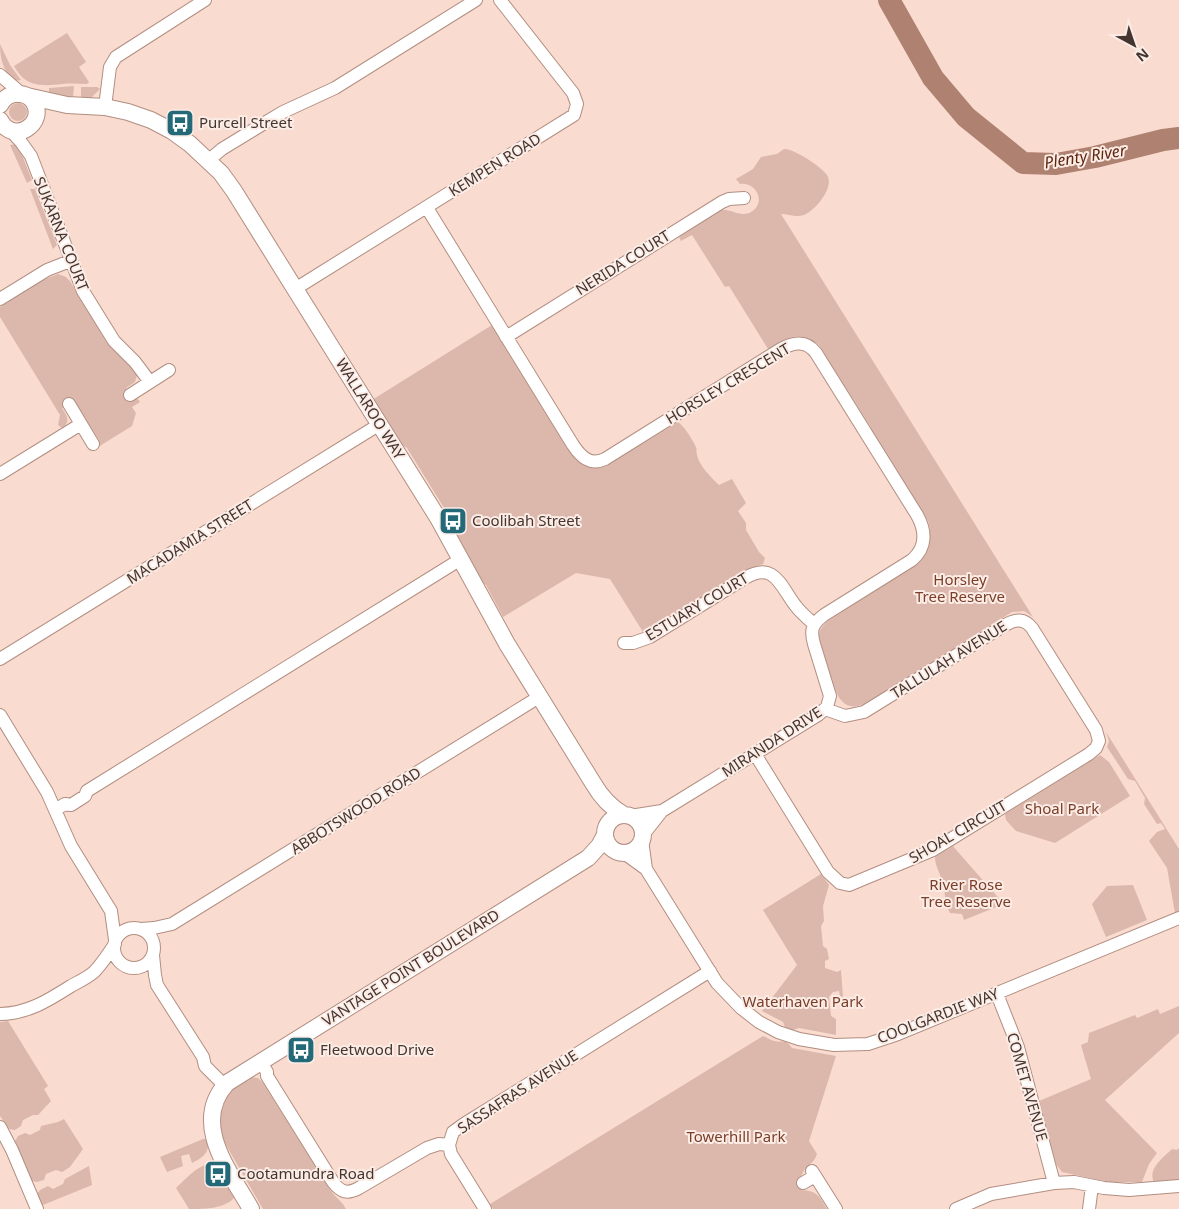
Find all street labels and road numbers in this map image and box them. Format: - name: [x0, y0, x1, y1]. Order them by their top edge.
- street label: KEMPEN ROAD: [445, 128, 544, 201]
- street label: SUKARNA COURT: [30, 173, 94, 294]
- street label: NERIDA COURT: [571, 225, 674, 299]
- street label: HORSLEY CRESCENT: [662, 338, 794, 428]
- street label: WALLAROO WAY: [332, 354, 410, 463]
- street label: MACADAMIA STREET: [123, 494, 257, 588]
- street label: ESTUARY COURT: [641, 567, 752, 645]
- street label: TALLULAH AVENUE: [887, 615, 1010, 703]
- street label: MIRANDA DRIVE: [717, 701, 825, 781]
- street label: ABBOTSWOOD ROAD: [286, 762, 425, 858]
- street label: SHOAL CIRCUIT: [905, 795, 1011, 867]
- street label: VANTAGE POINT BOULEVARD: [318, 904, 503, 1030]
- street label: COOLGARDIE WAY: [874, 982, 1002, 1047]
- street label: COMET AVENUE: [1003, 1030, 1053, 1143]
- street label: SASSAFRAS AVENUE: [453, 1045, 582, 1138]

